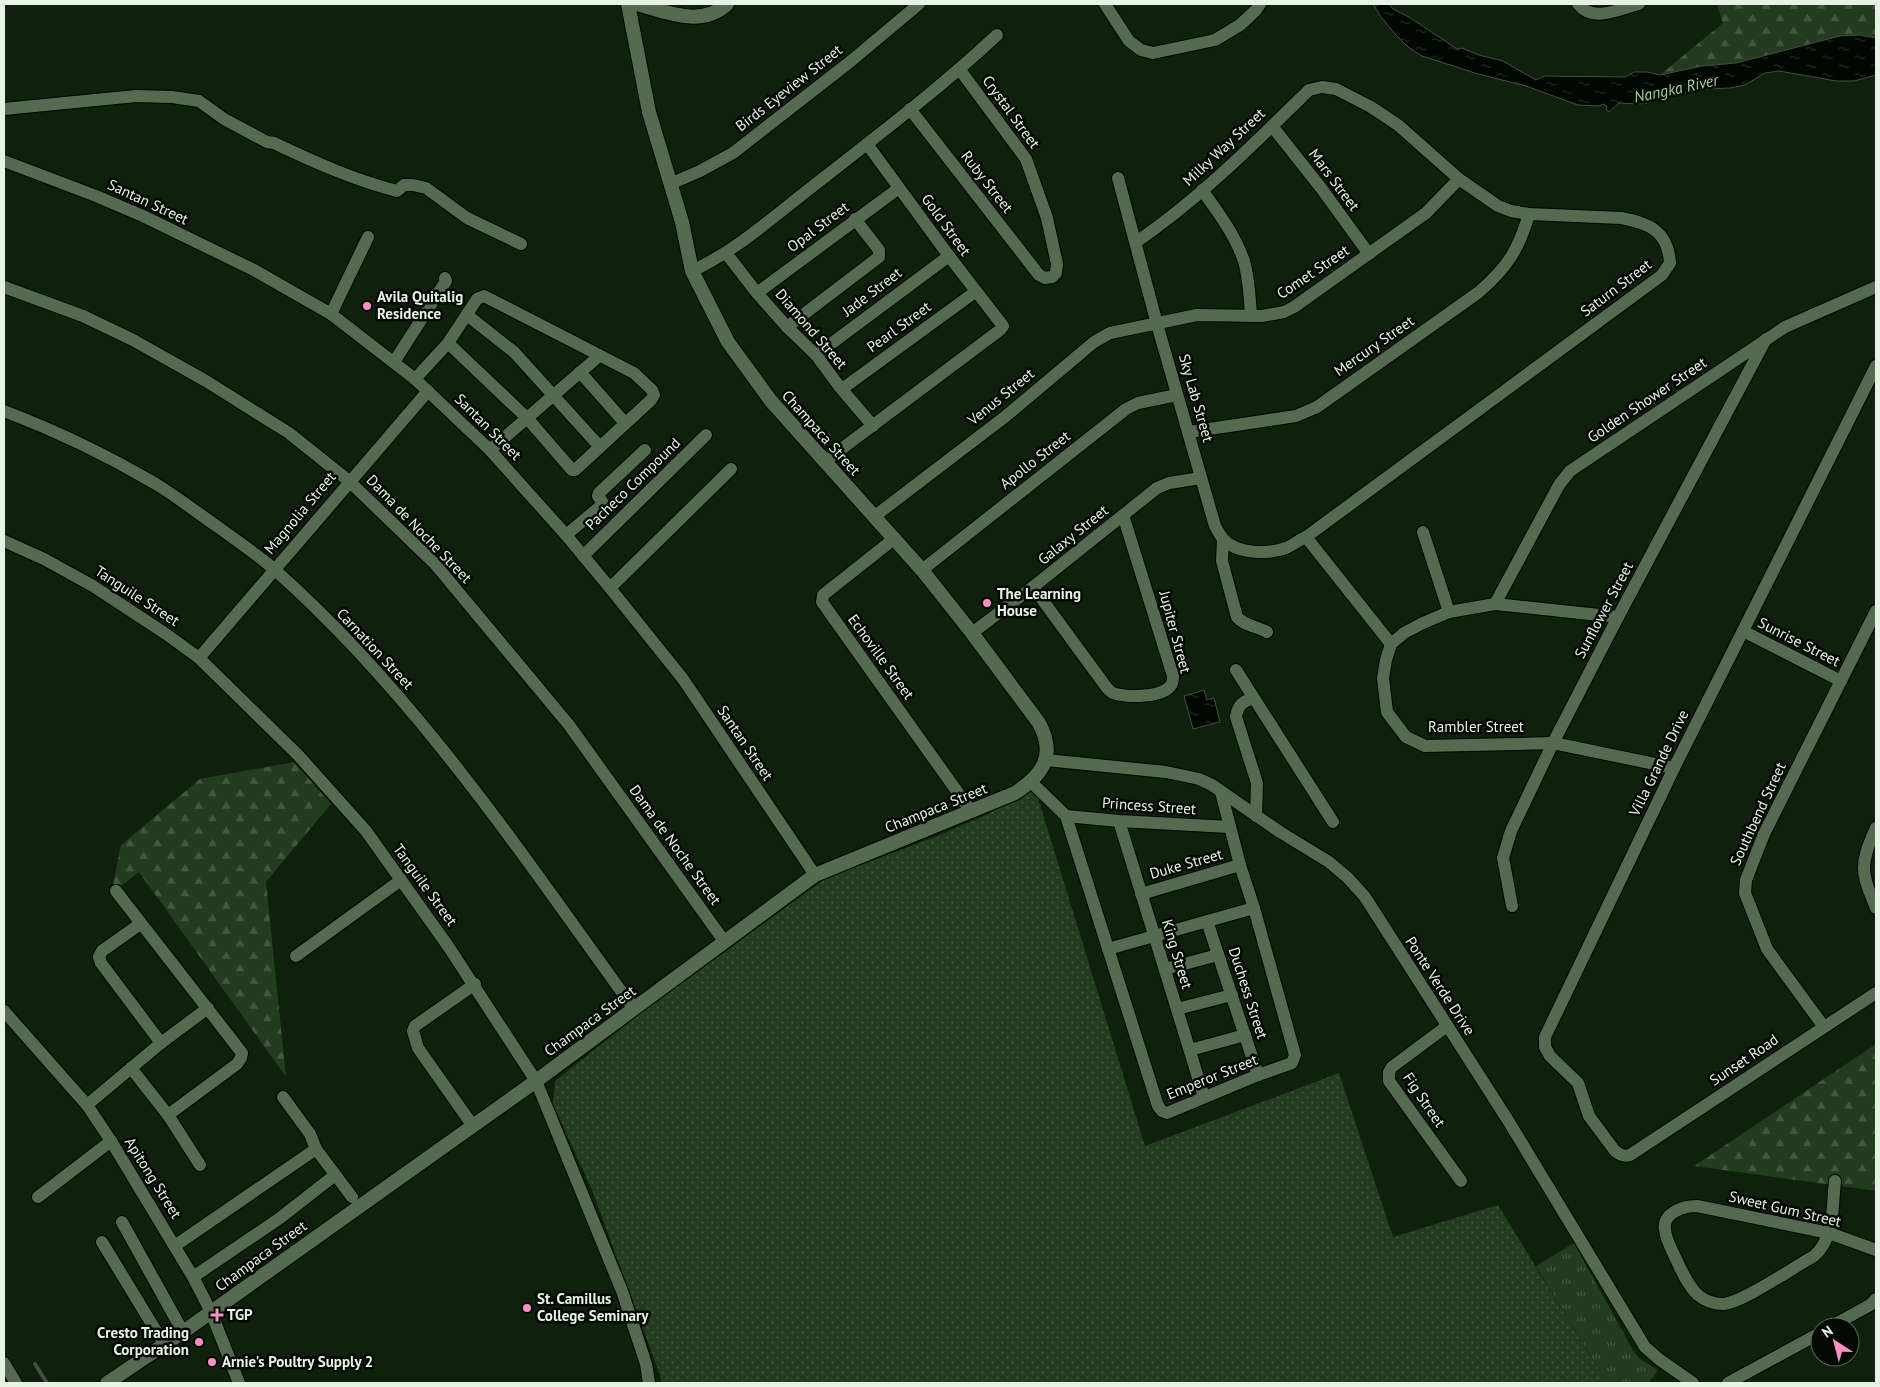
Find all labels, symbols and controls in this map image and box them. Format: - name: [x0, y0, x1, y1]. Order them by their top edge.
- street label: Birds Eyeview Street: [732, 40, 846, 135]
- water label: Nangka River: [1632, 69, 1722, 107]
- street label: Crystal Street: [978, 71, 1044, 152]
- street label: Milky Way Street: [1179, 104, 1269, 190]
- street label: Mars Street: [1305, 145, 1364, 215]
- street label: Ruby Street: [957, 147, 1018, 217]
- street label: Santan Street: [105, 175, 191, 228]
- street label: Gold Street: [918, 190, 975, 259]
- street label: Opal Street: [783, 197, 852, 256]
- street label: Comet Street: [1273, 240, 1353, 303]
- street label: Saturn Street: [1576, 255, 1655, 321]
- street label: Jade Street: [837, 263, 905, 321]
- street label: Diamond Street: [771, 285, 851, 373]
- place label: Avila Quitalig Residence: [377, 287, 463, 323]
- street label: Pearl Street: [863, 297, 935, 356]
- marker: Avila Quitalig Residence: [361, 300, 373, 312]
- street label: Mercury Street: [1330, 311, 1417, 380]
- street label: Sky Lab Street: [1175, 352, 1218, 444]
- street label: Golden Shower Street: [1584, 353, 1710, 446]
- street label: Venus Street: [963, 364, 1038, 430]
- street label: Champaca Street: [778, 386, 865, 479]
- street label: Santan Street: [451, 389, 526, 464]
- street label: Apollo Street: [996, 426, 1074, 493]
- street label: Pacheco Compound: [581, 433, 684, 534]
- street label: Magnolia Street: [260, 468, 340, 558]
- street label: Dama de Noche Street: [363, 470, 476, 587]
- street label: Galaxy Street: [1034, 501, 1112, 569]
- street label: Sunflower Street: [1570, 558, 1637, 661]
- street label: Tanguile Street: [91, 561, 183, 630]
- place label: The Learning House: [997, 584, 1081, 620]
- street label: Jupiter Street: [1155, 588, 1196, 675]
- marker: The Learning House: [981, 597, 993, 609]
- street label: Carnation Street: [333, 604, 418, 693]
- street label: Echoville Street: [844, 610, 919, 703]
- street label: Sunrise Street: [1755, 613, 1843, 670]
- street label: Santan Street: [713, 701, 778, 784]
- street label: Villa Grande Drive: [1624, 706, 1693, 820]
- street label: Rambler Street: [1428, 717, 1524, 736]
- street label: Southbend Street: [1725, 759, 1790, 868]
- street label: Champaca Street: [882, 778, 990, 837]
- street label: Dama de Noche Street: [626, 781, 725, 908]
- street label: Princess Street: [1101, 793, 1197, 818]
- street label: Tanguile Street: [389, 840, 462, 929]
- street label: Duke Street: [1147, 844, 1224, 883]
- street label: King Street: [1158, 917, 1197, 991]
- street label: Ponte Verde Drive: [1401, 933, 1479, 1039]
- street label: Duchess Street: [1225, 945, 1272, 1041]
- street label: Champaca Street: [540, 981, 639, 1060]
- street label: Sunset Road: [1706, 1030, 1782, 1090]
- street label: Emperor Street: [1164, 1050, 1260, 1103]
- street label: Fig Street: [1399, 1069, 1450, 1131]
- street label: Apitong Street: [121, 1133, 186, 1222]
- street label: Sweet Gum Street: [1727, 1186, 1843, 1231]
- street label: Champaca Street: [211, 1216, 310, 1295]
- place label: St. Camillus College Seminary: [537, 1289, 649, 1325]
- marker: St. Camillus College Seminary: [521, 1302, 533, 1314]
- place label: TGP: [227, 1305, 253, 1324]
- marker: TGP: [211, 1309, 223, 1321]
- north arrow: [1810, 1317, 1860, 1367]
- text: N: [1818, 1321, 1836, 1341]
- place label: Cresto Trading Corporation: [97, 1323, 189, 1359]
- marker: Cresto Trading Corporation: [193, 1336, 205, 1348]
- place label: Arnie's Poultry Supply 2: [222, 1352, 373, 1371]
- marker: Arnie's Poultry Supply 2: [206, 1356, 218, 1368]

